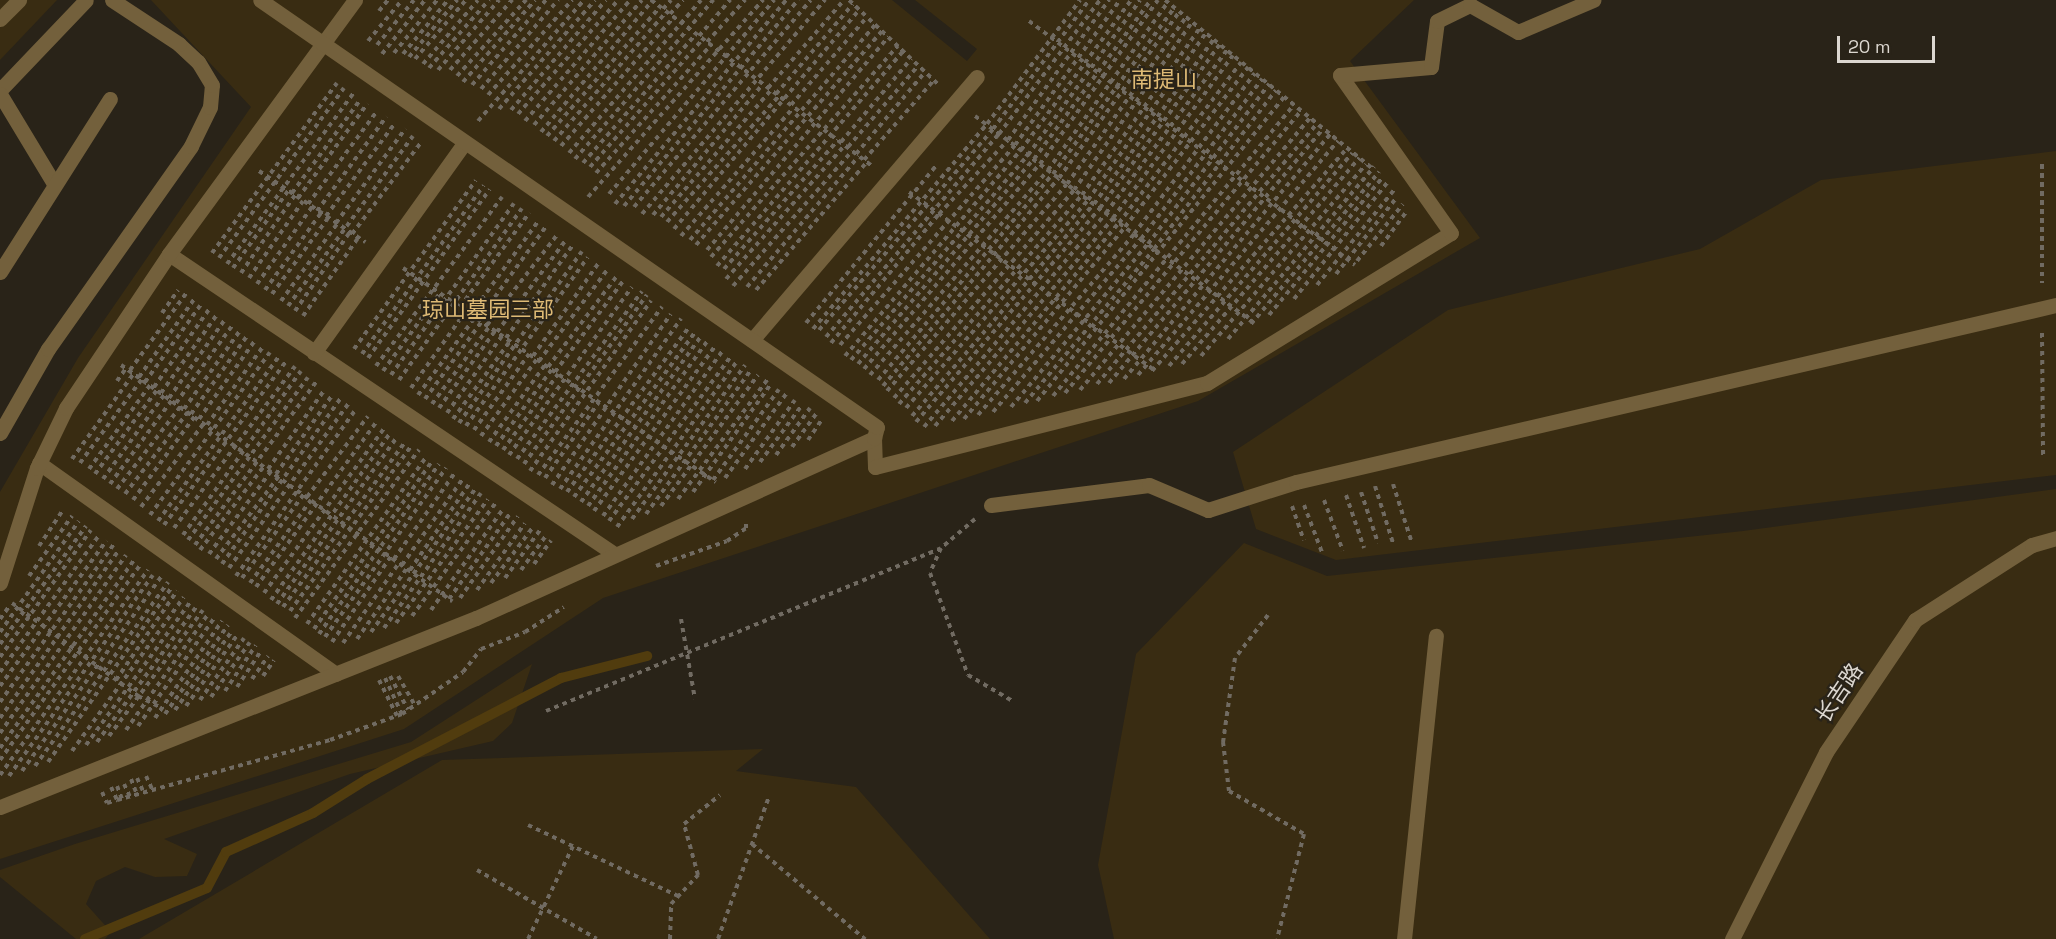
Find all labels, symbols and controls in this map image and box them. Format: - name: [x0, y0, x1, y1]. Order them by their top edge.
- scale bar: [1840, 24, 1938, 62]
- text: 20 m: [1848, 35, 1891, 58]
- park label: 南提山: [1131, 67, 1197, 93]
- park label: 琼山墓园三部: [422, 297, 554, 323]
- street label: 长吉路: [1810, 658, 1868, 728]

